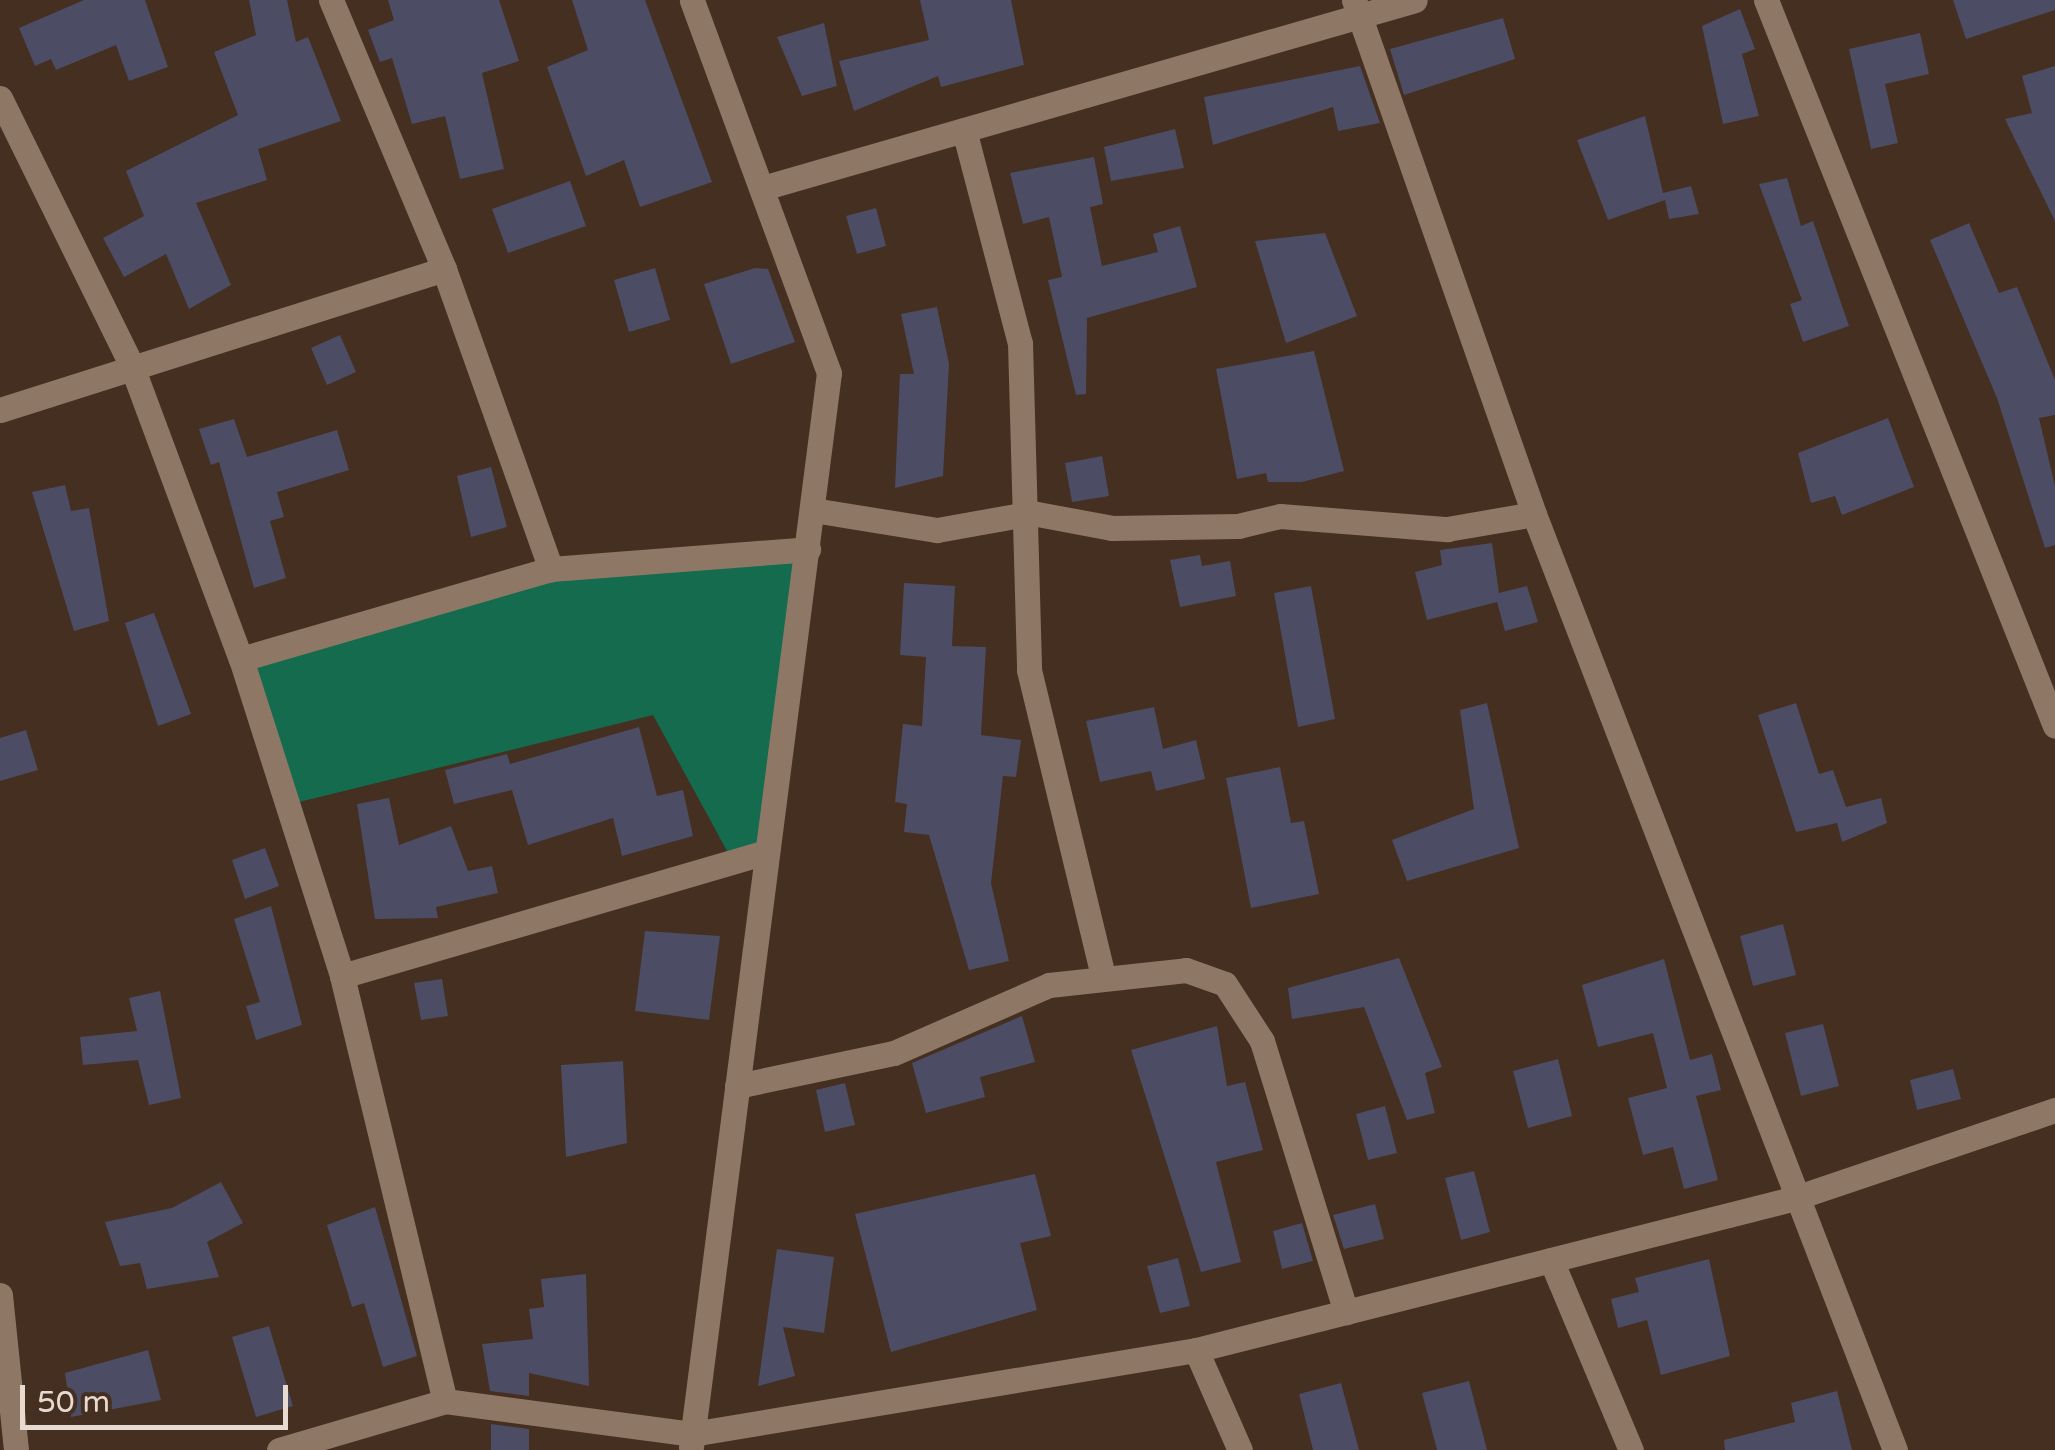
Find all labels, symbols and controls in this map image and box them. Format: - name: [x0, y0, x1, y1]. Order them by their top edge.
- scale bar: [25, 1365, 292, 1427]
- text: 50 m: [37, 1384, 110, 1421]

